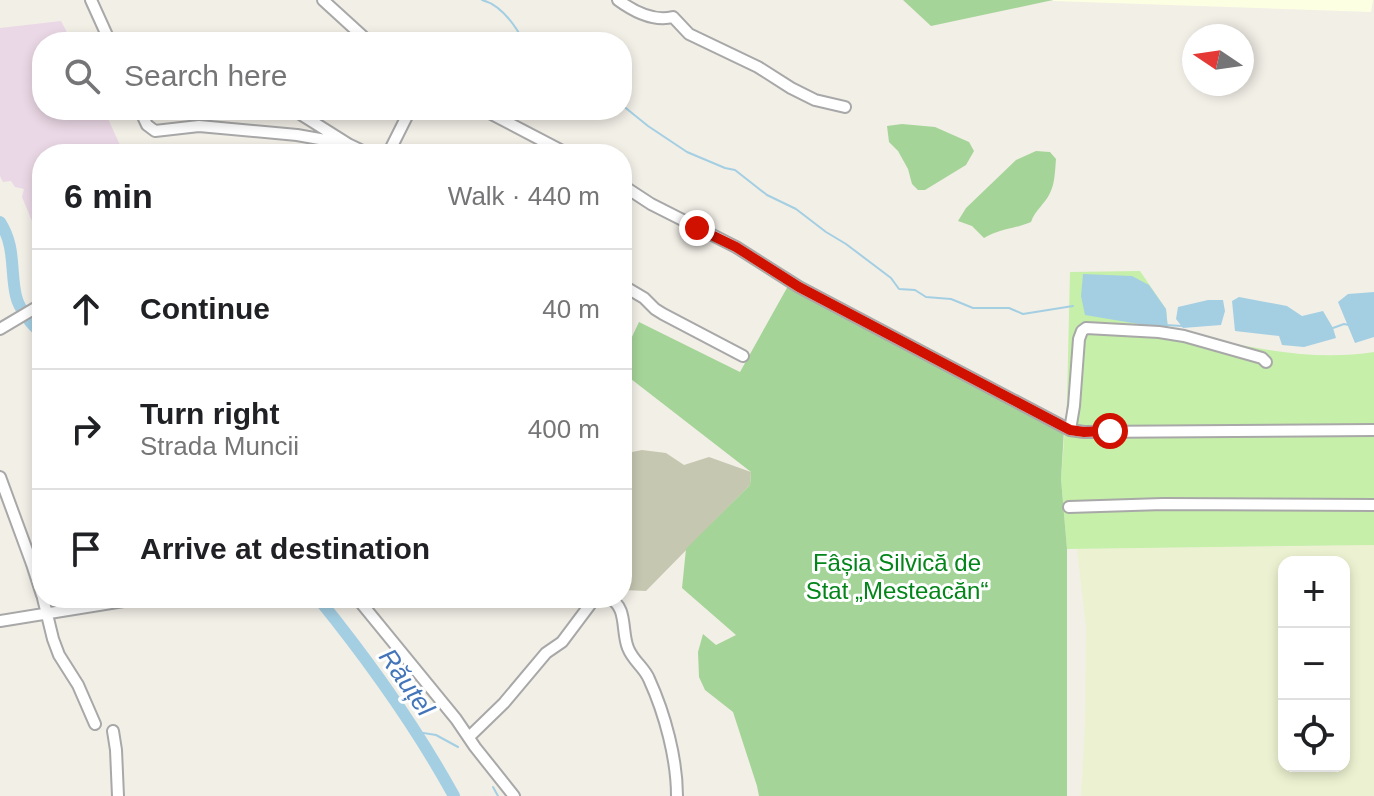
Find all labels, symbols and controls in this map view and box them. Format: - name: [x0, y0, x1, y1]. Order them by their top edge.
- north arrow: [1182, 24, 1254, 96]
- search box: [32, 32, 632, 120]
- icon: search: [60, 54, 104, 98]
- text: Search here: [124, 59, 287, 92]
- text: 6 min: [64, 177, 153, 215]
- text: Walk · 440 m: [448, 181, 600, 211]
- route end: [679, 210, 715, 246]
- icon: ahead: [64, 287, 108, 331]
- text: Continue: [140, 292, 270, 325]
- text: 40 m: [542, 294, 600, 324]
- text: Turn right: [140, 397, 279, 430]
- icon: right: [64, 407, 108, 451]
- route start: [1092, 413, 1128, 449]
- text: 400 m: [528, 414, 600, 444]
- text: Strada Muncii: [140, 431, 299, 461]
- icon: arrive: [64, 527, 108, 571]
- text: Arrive at destination: [140, 532, 430, 565]
- park label: Fâșia Silvică de Stat „Mesteacăn“: [806, 549, 988, 604]
- map controls: [1278, 556, 1350, 772]
- button: +: [1278, 556, 1350, 628]
- button: −: [1278, 628, 1350, 700]
- water label: Răuțel: [373, 643, 442, 722]
- button: locate: [1278, 700, 1350, 772]

